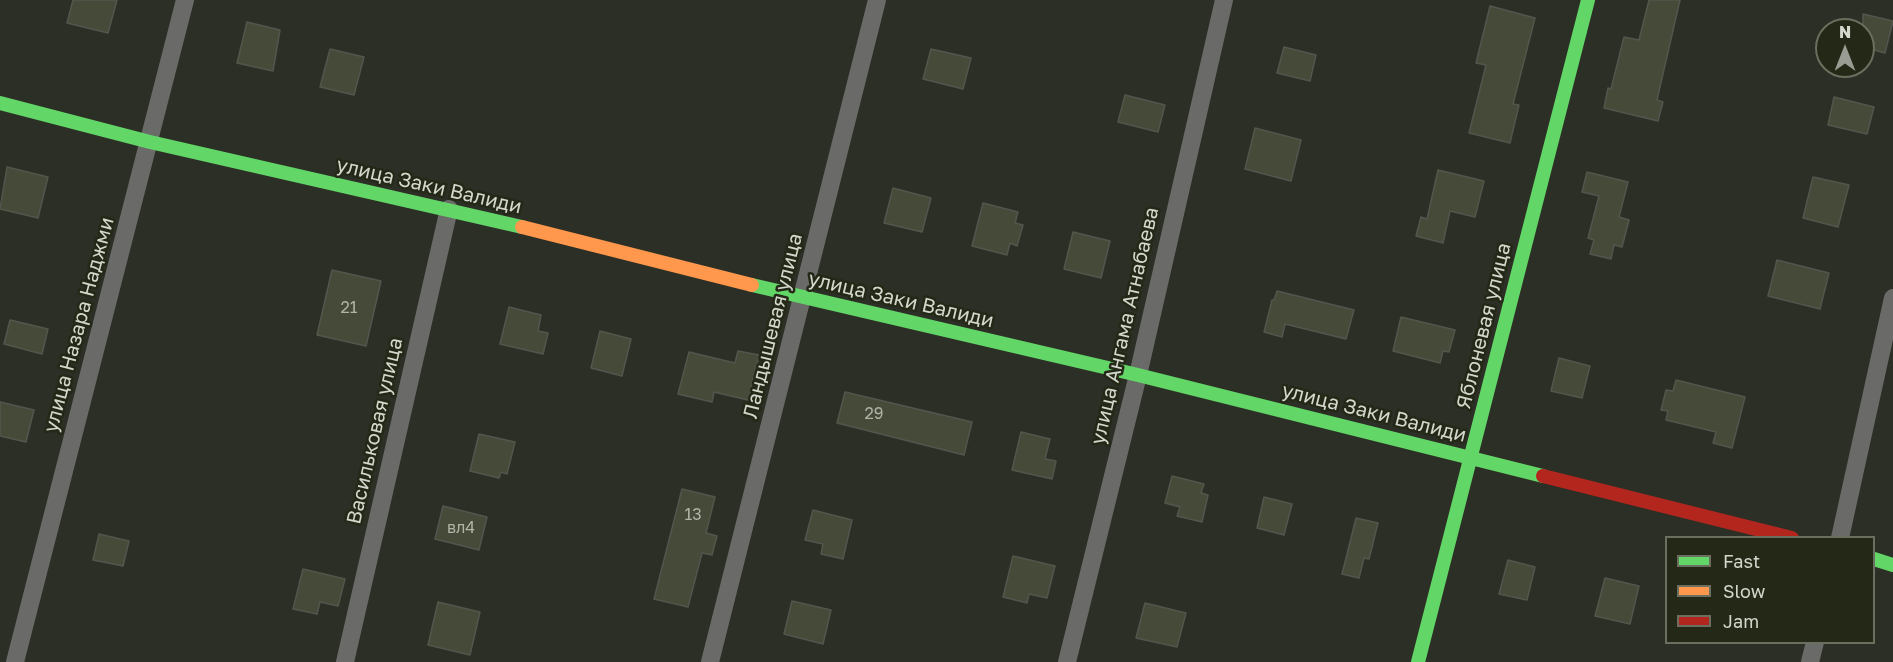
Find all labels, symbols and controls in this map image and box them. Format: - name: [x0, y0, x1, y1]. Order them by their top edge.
- north arrow: [1815, 18, 1875, 78]
- text: N: [1839, 22, 1851, 42]
- street label: улица Заки Валиди: [334, 153, 524, 219]
- street label: улица Ангама Атнабаева: [1086, 205, 1164, 447]
- street label: улица Назара Наджми: [39, 215, 119, 435]
- street label: Ландышевая улица: [738, 231, 808, 421]
- street label: Яблоневая улица: [1452, 240, 1516, 412]
- street label: улица Заки Валиди: [806, 267, 996, 333]
- house number: 21: [340, 298, 358, 318]
- street label: Васильковая улица: [342, 335, 408, 527]
- street label: улица Заки Валиди: [1279, 378, 1469, 448]
- house number: 29: [865, 404, 883, 424]
- house number: 13: [684, 505, 702, 525]
- house number: вл4: [447, 518, 475, 538]
- legend: [1665, 536, 1875, 644]
- text: Fast: [1723, 550, 1760, 572]
- text: Slow: [1723, 580, 1765, 602]
- text: Jam: [1723, 610, 1759, 632]

